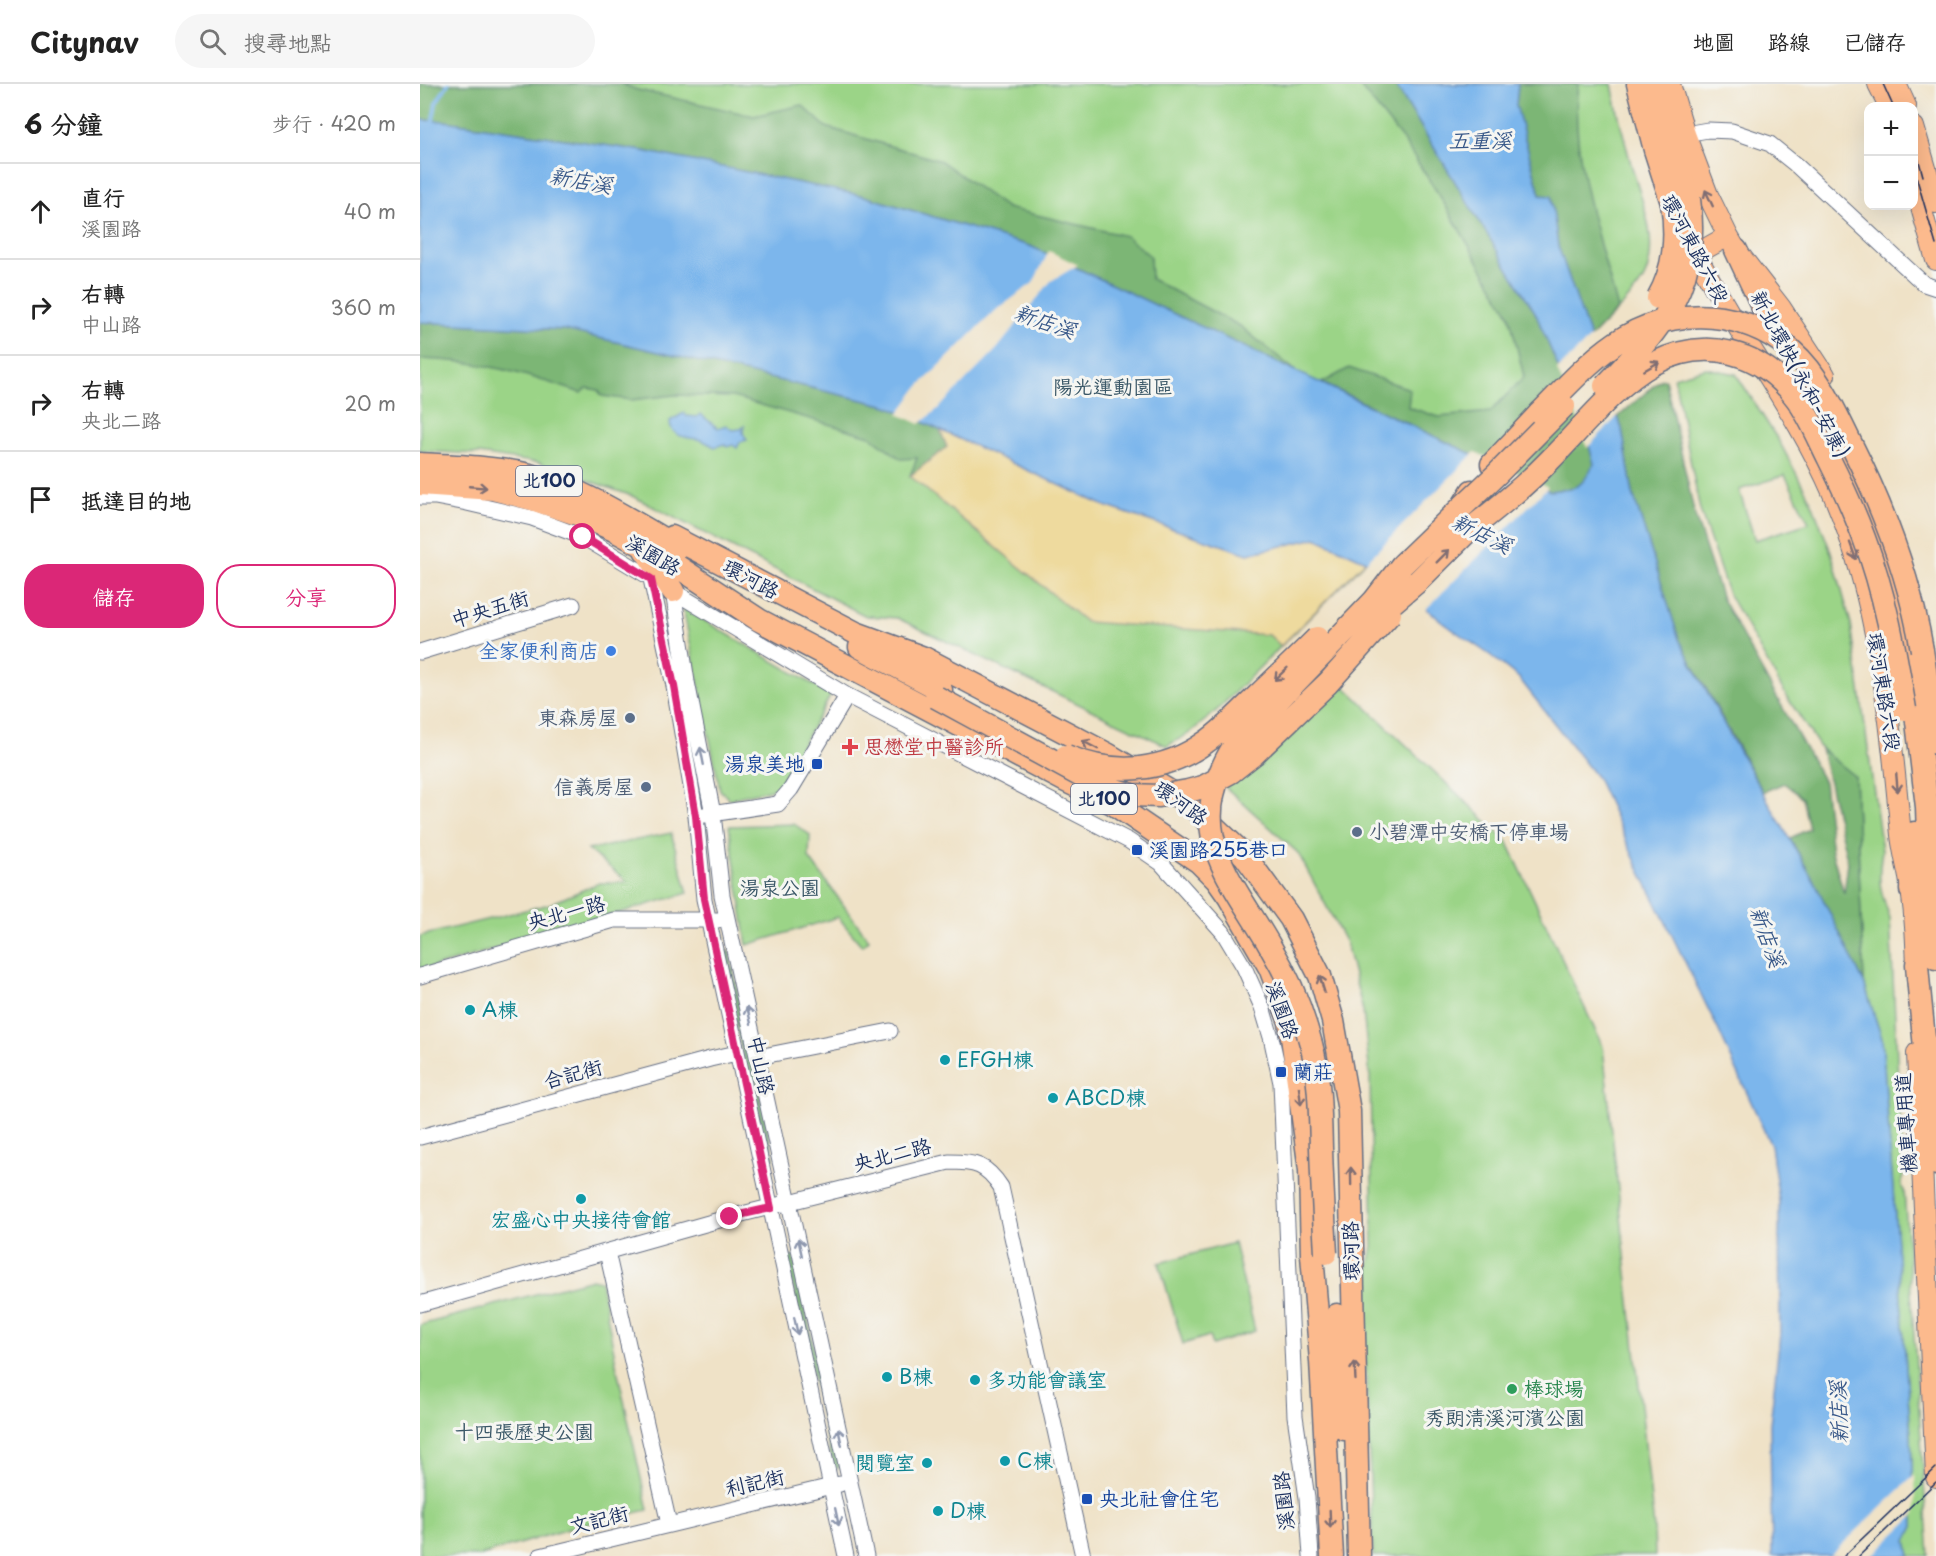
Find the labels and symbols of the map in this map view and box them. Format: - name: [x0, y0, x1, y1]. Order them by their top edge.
- water label: 五重溪: [1449, 123, 1512, 155]
- water label: 新店溪: [548, 158, 616, 200]
- street label: 環河東路六段: [1654, 189, 1737, 309]
- one-way arrow: [1703, 189, 1715, 207]
- street label: 新北環快(永和-安康): [1744, 285, 1858, 462]
- water label: 新店溪: [1011, 295, 1082, 346]
- one-way arrow: [1643, 360, 1660, 372]
- park label: 陽光運動園區: [1053, 371, 1173, 401]
- road number: 北100: [516, 466, 582, 496]
- one-way arrow: [468, 482, 488, 493]
- water label: 新店溪: [1448, 504, 1519, 561]
- route start: [569, 523, 595, 549]
- street label: 溪園路: [620, 526, 688, 583]
- one-way arrow: [1848, 541, 1859, 560]
- one-way arrow: [1435, 549, 1450, 564]
- street label: 環河路: [718, 551, 786, 606]
- street label: 中央五街: [447, 582, 532, 634]
- street label: 環河東路六段: [1861, 630, 1909, 753]
- place label: 全家便利商店: [479, 635, 599, 665]
- marker: 全家便利商店: [604, 644, 618, 658]
- one-way arrow: [1273, 667, 1288, 681]
- place label: 東森房屋: [538, 702, 618, 732]
- marker: 東森房屋: [623, 711, 637, 725]
- place label: 思懋堂中醫診所: [864, 731, 1004, 761]
- marker: 思懋堂中醫診所: [841, 738, 859, 756]
- one-way arrow: [1082, 739, 1099, 751]
- one-way arrow: [696, 747, 707, 767]
- place label: 湯泉美地: [725, 748, 805, 778]
- marker: 湯泉美地: [810, 757, 824, 771]
- place label: 信義房屋: [554, 771, 634, 801]
- street label: 環河路: [1149, 772, 1215, 833]
- one-way arrow: [1892, 773, 1903, 793]
- marker: 信義房屋: [639, 780, 653, 794]
- road number: 北100: [1071, 784, 1137, 814]
- place label: 小碧潭中安橋下停車場: [1369, 816, 1569, 846]
- marker: 小碧潭中安橋下停車場: [1350, 825, 1364, 839]
- place label: 溪園路255巷口: [1149, 834, 1288, 864]
- marker: 溪園路255巷口: [1130, 843, 1144, 857]
- park label: 湯泉公園: [740, 872, 820, 902]
- street label: 央北一路: [523, 887, 609, 937]
- water label: 新店溪: [1743, 901, 1795, 972]
- one-way arrow: [1316, 975, 1327, 994]
- street label: 溪園路: [1259, 976, 1307, 1044]
- place label: A棟: [482, 994, 518, 1024]
- marker: A棟: [463, 1003, 477, 1017]
- one-way arrow: [743, 1006, 754, 1025]
- street label: 中山路: [741, 1032, 783, 1098]
- place label: EFGH棟: [957, 1044, 1034, 1074]
- street label: 合記街: [540, 1051, 606, 1095]
- marker: EFGH棟: [938, 1053, 952, 1067]
- place label: 蘭莊: [1293, 1056, 1333, 1086]
- marker: 蘭莊: [1274, 1065, 1288, 1079]
- street label: 機車專用道: [1887, 1072, 1923, 1174]
- place label: ABCD棟: [1065, 1082, 1146, 1112]
- one-way arrow: [1295, 1086, 1306, 1105]
- marker: ABCD棟: [1046, 1091, 1060, 1105]
- street label: 央北二路: [849, 1130, 935, 1178]
- one-way arrow: [1345, 1167, 1357, 1187]
- marker: 宏盛心中央接待會館: [574, 1192, 588, 1206]
- route end: [716, 1203, 742, 1229]
- place label: 宏盛心中央接待會館: [491, 1204, 671, 1234]
- street label: 環河路: [1334, 1220, 1366, 1281]
- one-way arrow: [794, 1237, 805, 1257]
- one-way arrow: [791, 1316, 802, 1336]
- place label: B棟: [899, 1361, 933, 1391]
- one-way arrow: [1349, 1362, 1360, 1382]
- place label: 多功能會議室: [987, 1364, 1107, 1394]
- marker: B棟: [880, 1370, 894, 1384]
- marker: 多功能會議室: [968, 1373, 982, 1387]
- place label: 棒球場: [1524, 1373, 1584, 1403]
- water label: 新店溪: [1820, 1379, 1854, 1444]
- marker: 棒球場: [1505, 1382, 1519, 1396]
- park label: 秀朗清溪河濱公園: [1425, 1402, 1585, 1432]
- park label: 十四張歷史公園: [454, 1416, 594, 1446]
- one-way arrow: [834, 1428, 846, 1447]
- place label: C棟: [1017, 1445, 1053, 1475]
- place label: 閱覽室: [855, 1447, 915, 1477]
- marker: C棟: [998, 1454, 1012, 1468]
- marker: 閱覽室: [920, 1456, 934, 1470]
- street label: 利記街: [722, 1461, 787, 1503]
- street label: 溪園路: [1265, 1469, 1301, 1533]
- place label: 央北社會住宅: [1099, 1483, 1219, 1513]
- marker: 央北社會住宅: [1080, 1492, 1094, 1506]
- place label: D棟: [950, 1495, 987, 1525]
- street label: 文記街: [566, 1497, 631, 1541]
- marker: D棟: [931, 1504, 945, 1518]
- one-way arrow: [832, 1507, 844, 1526]
- one-way arrow: [1325, 1508, 1336, 1528]

